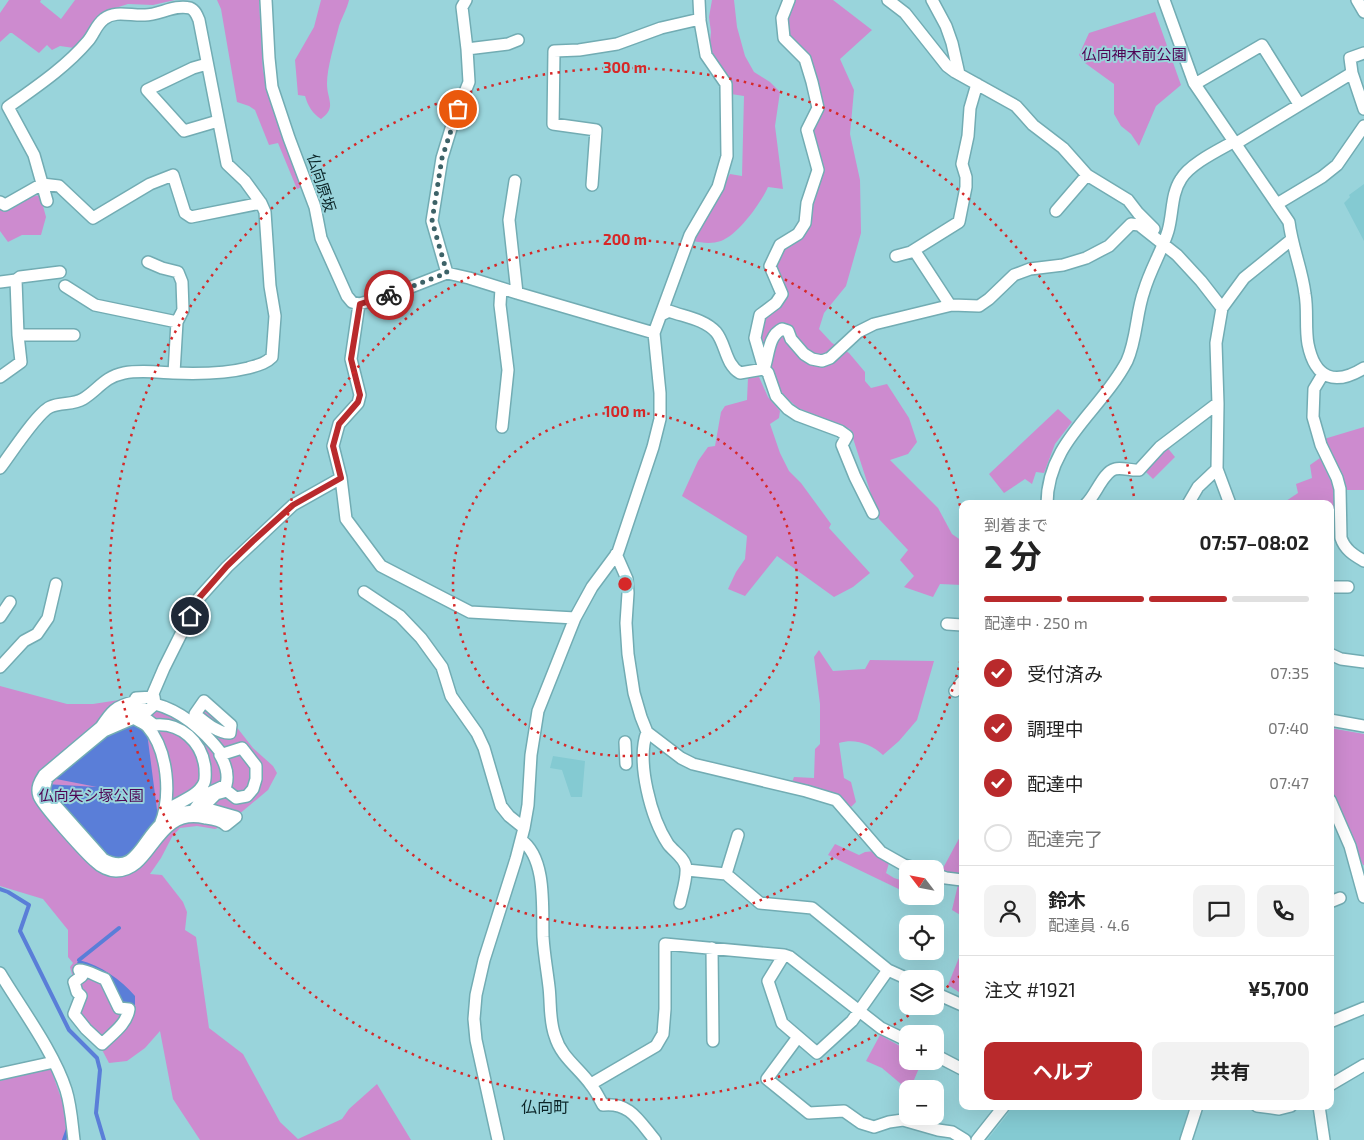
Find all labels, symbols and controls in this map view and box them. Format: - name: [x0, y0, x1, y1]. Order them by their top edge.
- park label: 仏向神木前公園: [1081, 45, 1187, 63]
- text: 300 m: [603, 58, 647, 76]
- pin: [437, 88, 479, 130]
- icon: bag: [444, 95, 472, 123]
- street label: 仏向原坂: [304, 151, 340, 214]
- text: 200 m: [603, 230, 647, 248]
- courier: [364, 270, 414, 320]
- icon: bike: [375, 281, 403, 309]
- text: 100 m: [604, 402, 646, 420]
- text: 到着まで: [984, 515, 1048, 534]
- text: 07:57–08:02: [1200, 531, 1309, 554]
- text: 2 分: [984, 536, 1042, 574]
- centre of rings: [616, 575, 634, 593]
- pin: [169, 595, 211, 637]
- icon: home: [176, 602, 204, 630]
- text: 配達中 · 250 m: [984, 613, 1088, 632]
- icon: check: [984, 659, 1012, 687]
- text: 受付済み: [1027, 662, 1103, 685]
- text: 07:35: [1270, 663, 1309, 682]
- icon: check: [984, 714, 1012, 742]
- text: 調理中: [1027, 717, 1084, 740]
- text: 07:40: [1268, 718, 1309, 737]
- icon: check: [984, 769, 1012, 797]
- text: 配達中: [1027, 772, 1084, 795]
- text: 07:47: [1269, 773, 1309, 792]
- park label: 仏向矢シ塚公園: [38, 786, 144, 804]
- text: 配達完了: [1027, 827, 1103, 850]
- north arrow: [899, 860, 944, 905]
- map controls: [899, 860, 944, 1125]
- button: person: [984, 885, 1036, 937]
- button: chat: [1193, 885, 1245, 937]
- button: phone: [1257, 885, 1309, 937]
- text: 鈴木: [1048, 888, 1086, 911]
- button: locate: [899, 915, 944, 960]
- text: 配達員 · 4.6: [1048, 915, 1130, 934]
- button: layers: [899, 970, 944, 1015]
- text: ¥5,700: [1248, 977, 1309, 1000]
- text: 注文 #1921: [984, 978, 1076, 1001]
- button: +: [899, 1025, 944, 1070]
- button: ヘルプ: [984, 1042, 1142, 1100]
- button: 共有: [1152, 1042, 1309, 1100]
- button: −: [899, 1080, 944, 1125]
- district label: 仏向町: [521, 1097, 569, 1116]

